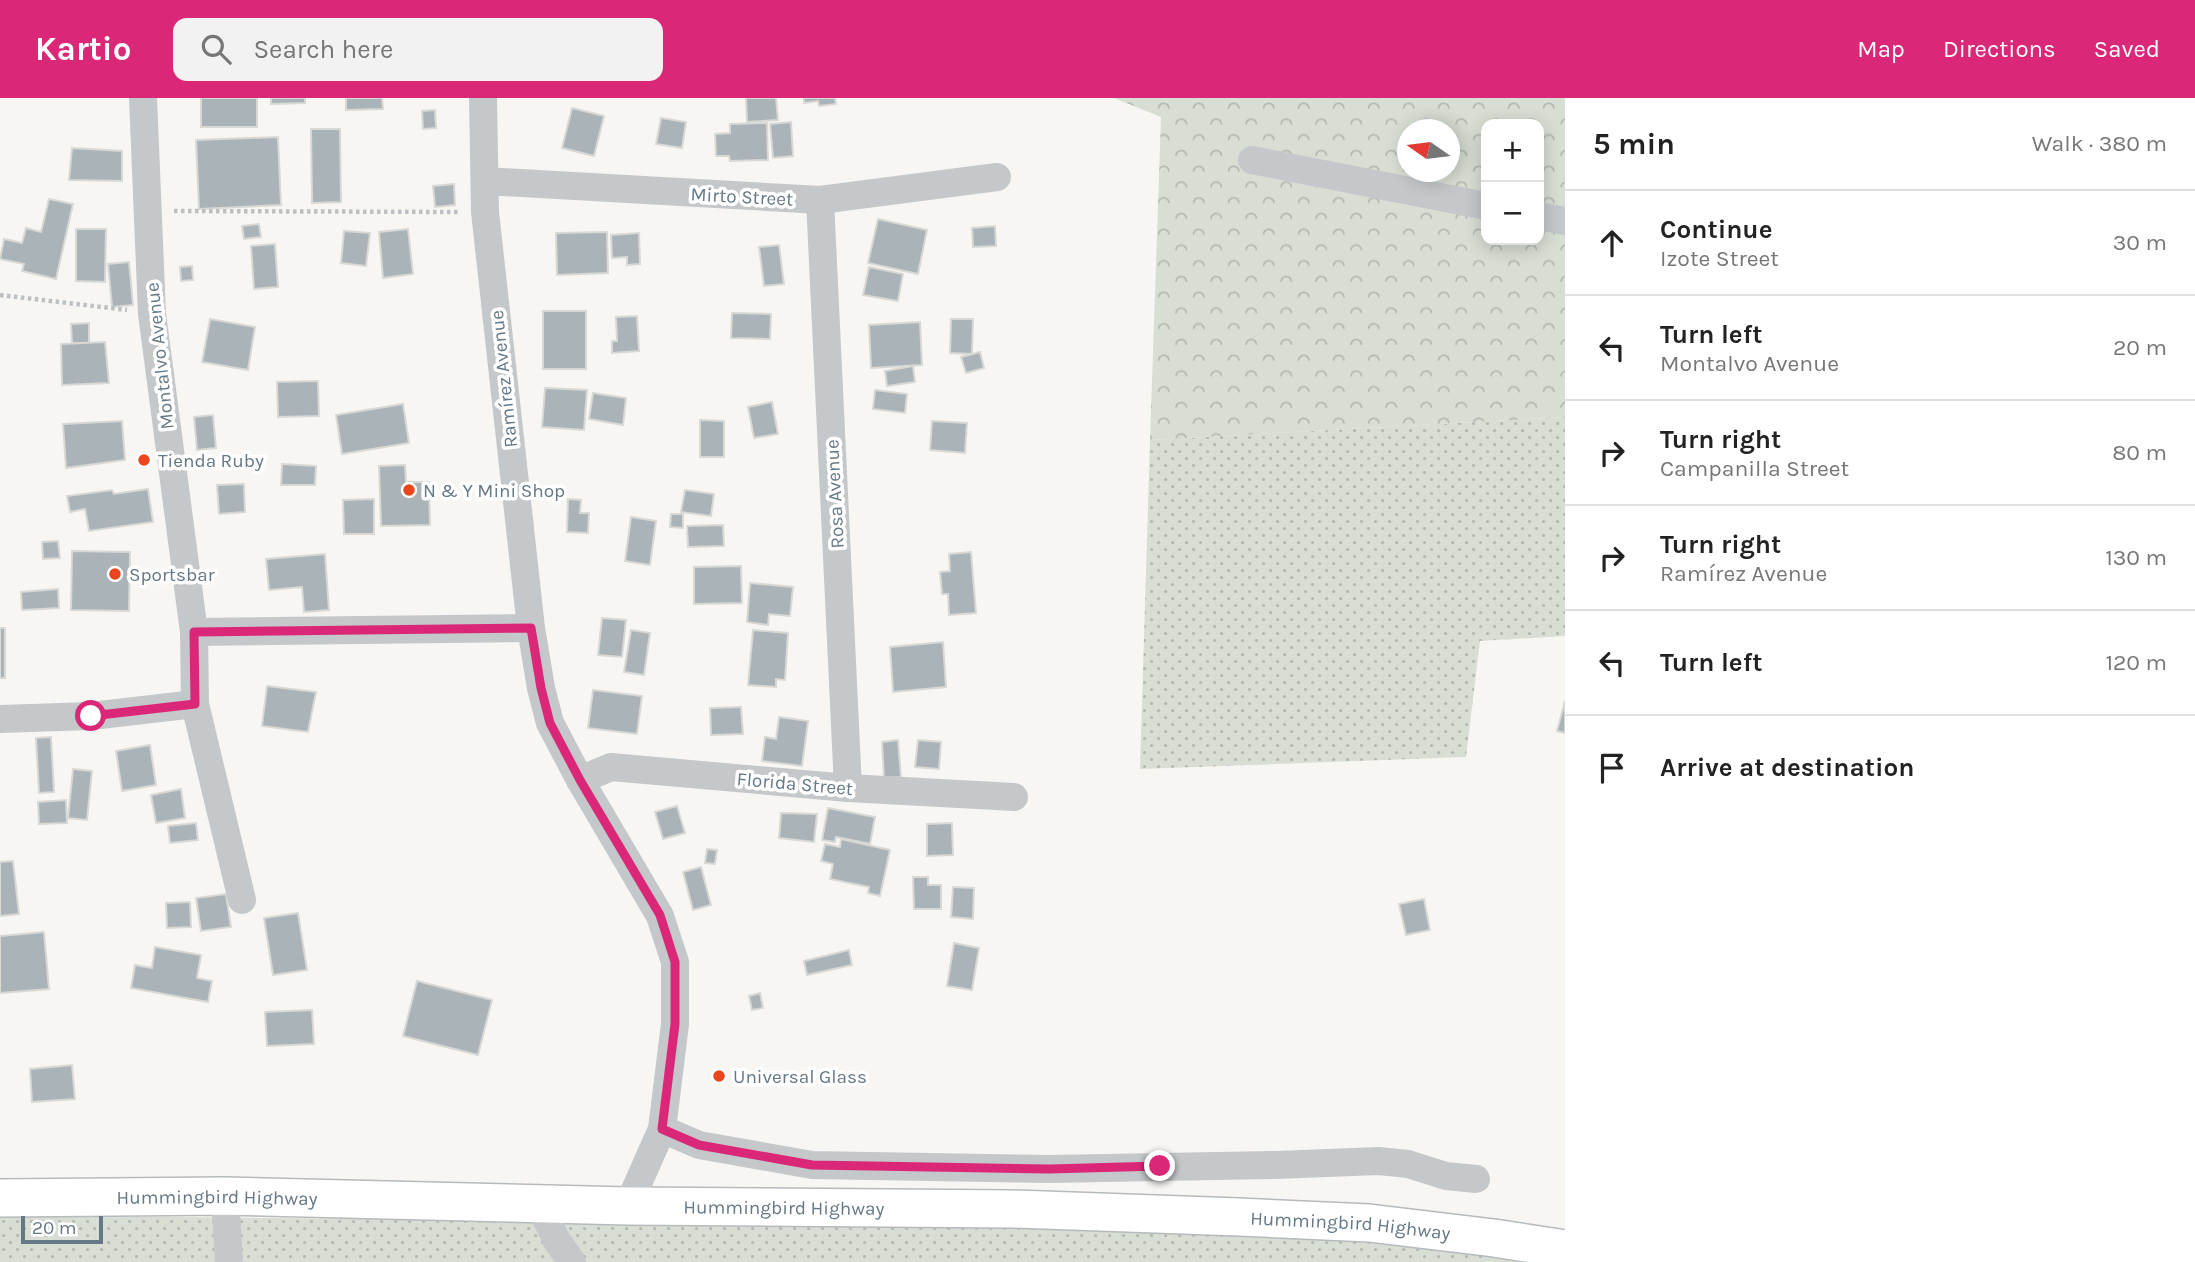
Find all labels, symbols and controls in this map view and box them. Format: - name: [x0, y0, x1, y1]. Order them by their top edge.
- search box: [173, 18, 663, 81]
- text: Kartio: [35, 30, 131, 68]
- icon: search: [197, 30, 235, 68]
- text: Search here: [253, 34, 393, 65]
- text: Map: [1857, 35, 1905, 63]
- text: Directions: [1943, 35, 2056, 63]
- text: Saved: [2094, 35, 2160, 63]
- north arrow: [1397, 119, 1460, 182]
- map controls: [1481, 119, 1544, 245]
- button: +: [1481, 119, 1544, 182]
- text: 5 min: [1593, 126, 1675, 162]
- text: Walk · 380 m: [2032, 130, 2167, 157]
- button: −: [1481, 182, 1544, 245]
- street label: Mirto Street: [690, 183, 794, 211]
- text: Continue: [1660, 214, 1772, 245]
- icon: ahead: [1593, 224, 1631, 262]
- text: 30 m: [2113, 229, 2167, 256]
- text: Izote Street: [1660, 245, 1779, 272]
- street label: Montalvo Avenue: [141, 281, 179, 431]
- street label: Ramírez Avenue: [486, 309, 522, 449]
- text: Turn left: [1660, 319, 1762, 350]
- icon: left: [1593, 329, 1631, 367]
- text: 20 m: [2113, 334, 2167, 361]
- text: Montalvo Avenue: [1660, 350, 1839, 377]
- text: Turn right: [1660, 424, 1781, 455]
- icon: right: [1593, 434, 1631, 472]
- street label: Rosa Avenue: [821, 439, 849, 549]
- text: 80 m: [2112, 439, 2167, 466]
- place label: Tienda Ruby: [158, 450, 264, 472]
- marker: Tienda Ruby: [136, 452, 152, 468]
- text: Campanilla Street: [1660, 455, 1849, 482]
- place label: N & Y Mini Shop: [423, 480, 565, 502]
- marker: N & Y Mini Shop: [401, 482, 417, 498]
- text: Turn right: [1660, 529, 1781, 560]
- icon: right: [1593, 539, 1631, 577]
- text: 130 m: [2105, 544, 2167, 571]
- text: Ramírez Avenue: [1660, 560, 1827, 587]
- place label: Sportsbar: [129, 564, 215, 586]
- marker: Sportsbar: [107, 566, 123, 582]
- icon: left: [1593, 644, 1631, 682]
- text: Turn left: [1660, 647, 1762, 678]
- text: 120 m: [2105, 649, 2167, 676]
- route start: [75, 700, 106, 731]
- icon: arrive: [1593, 749, 1631, 787]
- text: Arrive at destination: [1660, 752, 1914, 783]
- street label: Florida Street: [736, 768, 854, 800]
- place label: Universal Glass: [733, 1066, 867, 1088]
- marker: Universal Glass: [711, 1068, 727, 1084]
- route end: [1144, 1150, 1175, 1181]
- street label: Hummingbird Highway: [116, 1186, 318, 1210]
- street label: Hummingbird Highway: [683, 1196, 885, 1220]
- street label: Hummingbird Highway: [1250, 1208, 1452, 1245]
- scale bar: [21, 1213, 103, 1245]
- text: 20 m: [32, 1217, 77, 1239]

